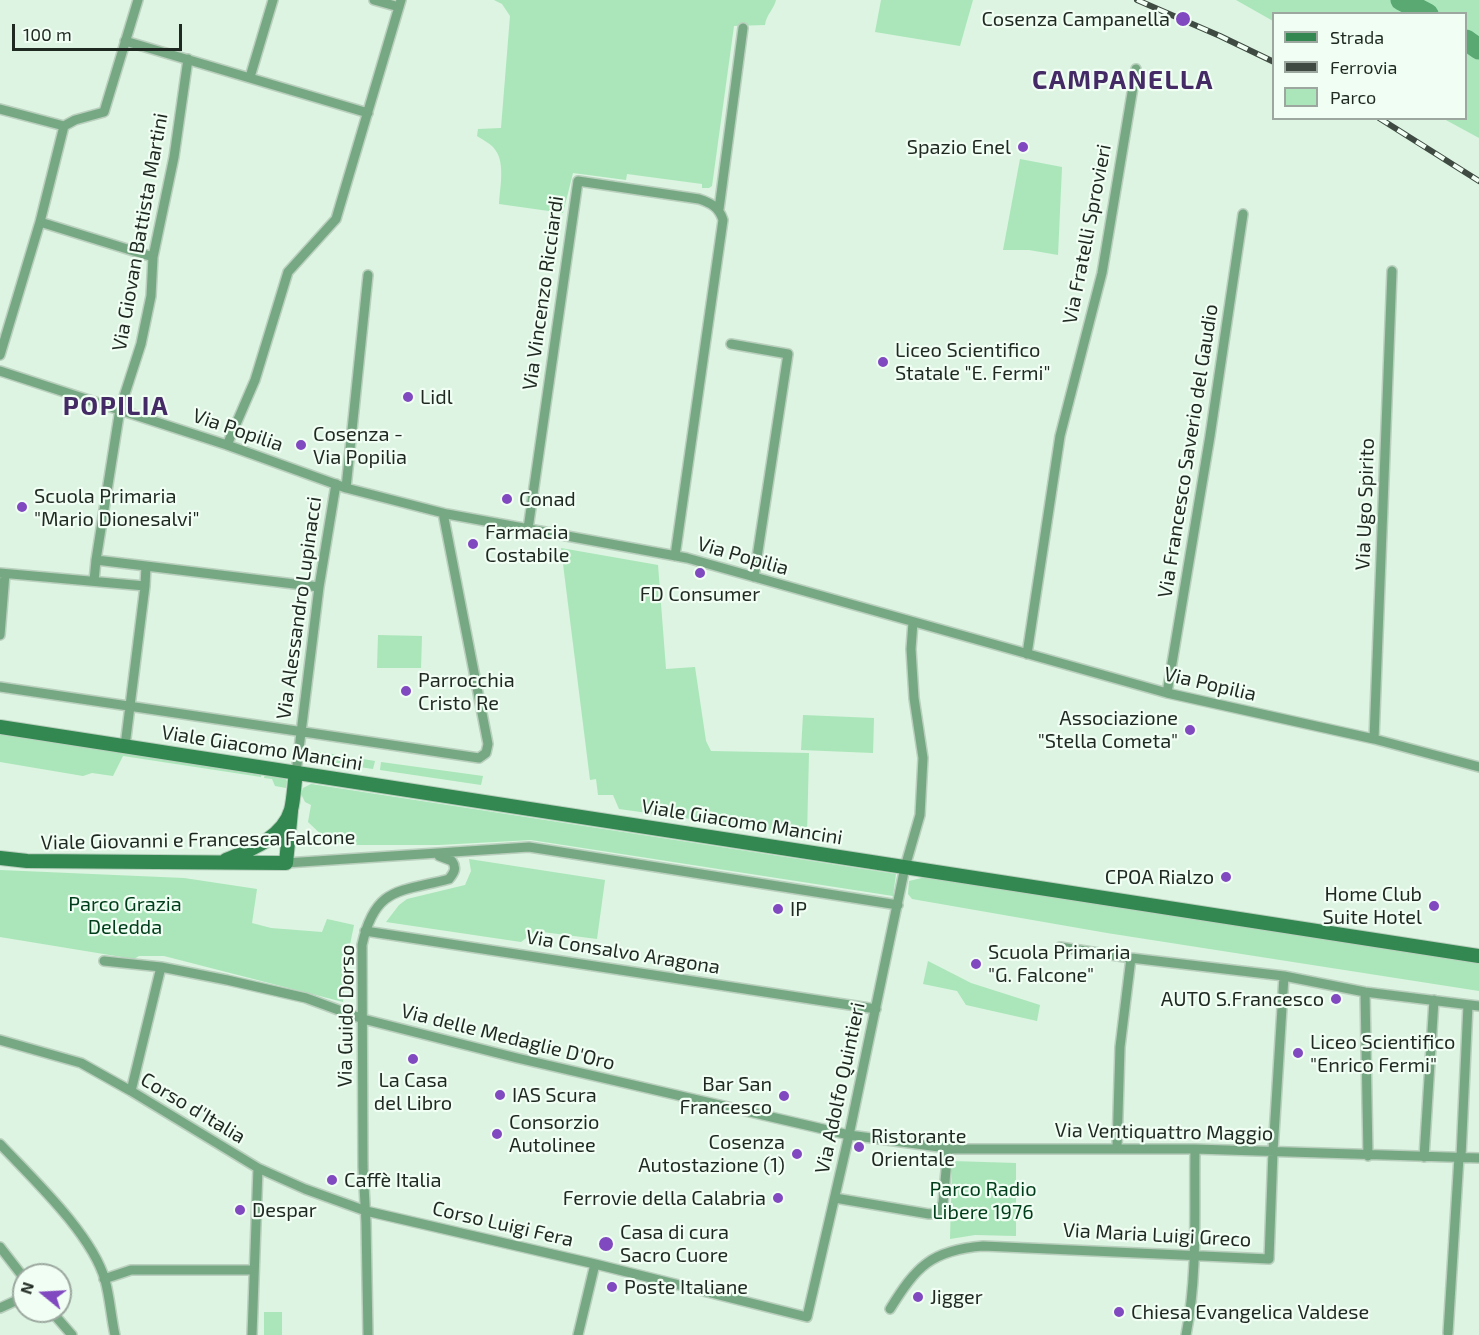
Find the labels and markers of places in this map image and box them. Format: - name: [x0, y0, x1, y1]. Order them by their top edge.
- place label: Cosenza Campanella: [981, 7, 1170, 31]
- marker: Cosenza Campanella: [1174, 10, 1192, 28]
- place label: Spazio Enel: [907, 135, 1011, 159]
- marker: Spazio Enel: [1016, 140, 1030, 154]
- place label: Liceo Scientifico Statale "E. Fermi": [895, 338, 1050, 385]
- marker: Liceo Scientifico Statale "E. Fermi": [876, 355, 890, 369]
- place label: Lidl: [420, 385, 453, 409]
- marker: Lidl: [401, 390, 415, 404]
- place label: Cosenza - Via Popilia: [313, 422, 407, 469]
- marker: Cosenza - Via Popilia: [294, 438, 308, 452]
- place label: Scuola Primaria "Mario Dionesalvi": [34, 484, 200, 531]
- place label: Conad: [519, 487, 576, 511]
- marker: Conad: [500, 492, 514, 506]
- marker: Scuola Primaria "Mario Dionesalvi": [15, 500, 29, 514]
- place label: Farmacia Costabile: [485, 520, 570, 567]
- marker: Farmacia Costabile: [466, 537, 480, 551]
- marker: FD Consumer: [693, 566, 707, 580]
- place label: FD Consumer: [640, 582, 760, 606]
- place label: Parrocchia Cristo Re: [418, 668, 515, 715]
- marker: Parrocchia Cristo Re: [399, 684, 413, 698]
- place label: Associazione "Stella Cometa": [1038, 706, 1178, 753]
- marker: Associazione "Stella Cometa": [1183, 723, 1197, 737]
- place label: CPOA Rialzo: [1105, 865, 1214, 889]
- marker: CPOA Rialzo: [1219, 870, 1233, 884]
- place label: Home Club Suite Hotel: [1323, 882, 1422, 929]
- place label: IP: [790, 897, 807, 921]
- marker: Home Club Suite Hotel: [1427, 899, 1441, 913]
- marker: IP: [771, 902, 785, 916]
- place label: Scuola Primaria "G. Falcone": [988, 940, 1130, 987]
- marker: Scuola Primaria "G. Falcone": [969, 957, 983, 971]
- place label: AUTO S.Francesco: [1161, 987, 1324, 1011]
- marker: AUTO S.Francesco: [1329, 992, 1343, 1006]
- place label: Liceo Scientifico "Enrico Fermi": [1310, 1030, 1455, 1077]
- marker: Liceo Scientifico "Enrico Fermi": [1291, 1046, 1305, 1060]
- marker: La Casa del Libro: [406, 1052, 420, 1066]
- place label: La Casa del Libro: [374, 1068, 452, 1115]
- place label: Bar San Francesco: [679, 1072, 772, 1119]
- place label: IAS Scura: [512, 1083, 597, 1107]
- marker: IAS Scura: [493, 1088, 507, 1102]
- marker: Bar San Francesco: [777, 1089, 791, 1103]
- place label: Consorzio Autolinee: [509, 1110, 599, 1157]
- place label: Ristorante Orientale: [871, 1124, 966, 1171]
- marker: Consorzio Autolinee: [490, 1127, 504, 1141]
- place label: Cosenza Autostazione (1): [638, 1130, 785, 1177]
- marker: Ristorante Orientale: [852, 1140, 866, 1154]
- marker: Cosenza Autostazione (1): [790, 1147, 804, 1161]
- place label: Caffè Italia: [344, 1168, 441, 1192]
- marker: Caffè Italia: [325, 1173, 339, 1187]
- place label: Ferrovie della Calabria: [563, 1186, 766, 1210]
- marker: Ferrovie della Calabria: [771, 1191, 785, 1205]
- place label: Despar: [252, 1198, 317, 1222]
- marker: Despar: [233, 1203, 247, 1217]
- place label: Casa di cura Sacro Cuore: [620, 1220, 729, 1267]
- marker: Casa di cura Sacro Cuore: [597, 1235, 615, 1253]
- place label: Poste Italiane: [624, 1275, 748, 1299]
- marker: Poste Italiane: [605, 1280, 619, 1294]
- place label: Jigger: [930, 1285, 983, 1309]
- marker: Jigger: [911, 1290, 925, 1304]
- place label: Chiesa Evangelica Valdese: [1131, 1300, 1369, 1324]
- marker: Chiesa Evangelica Valdese: [1112, 1305, 1126, 1319]

